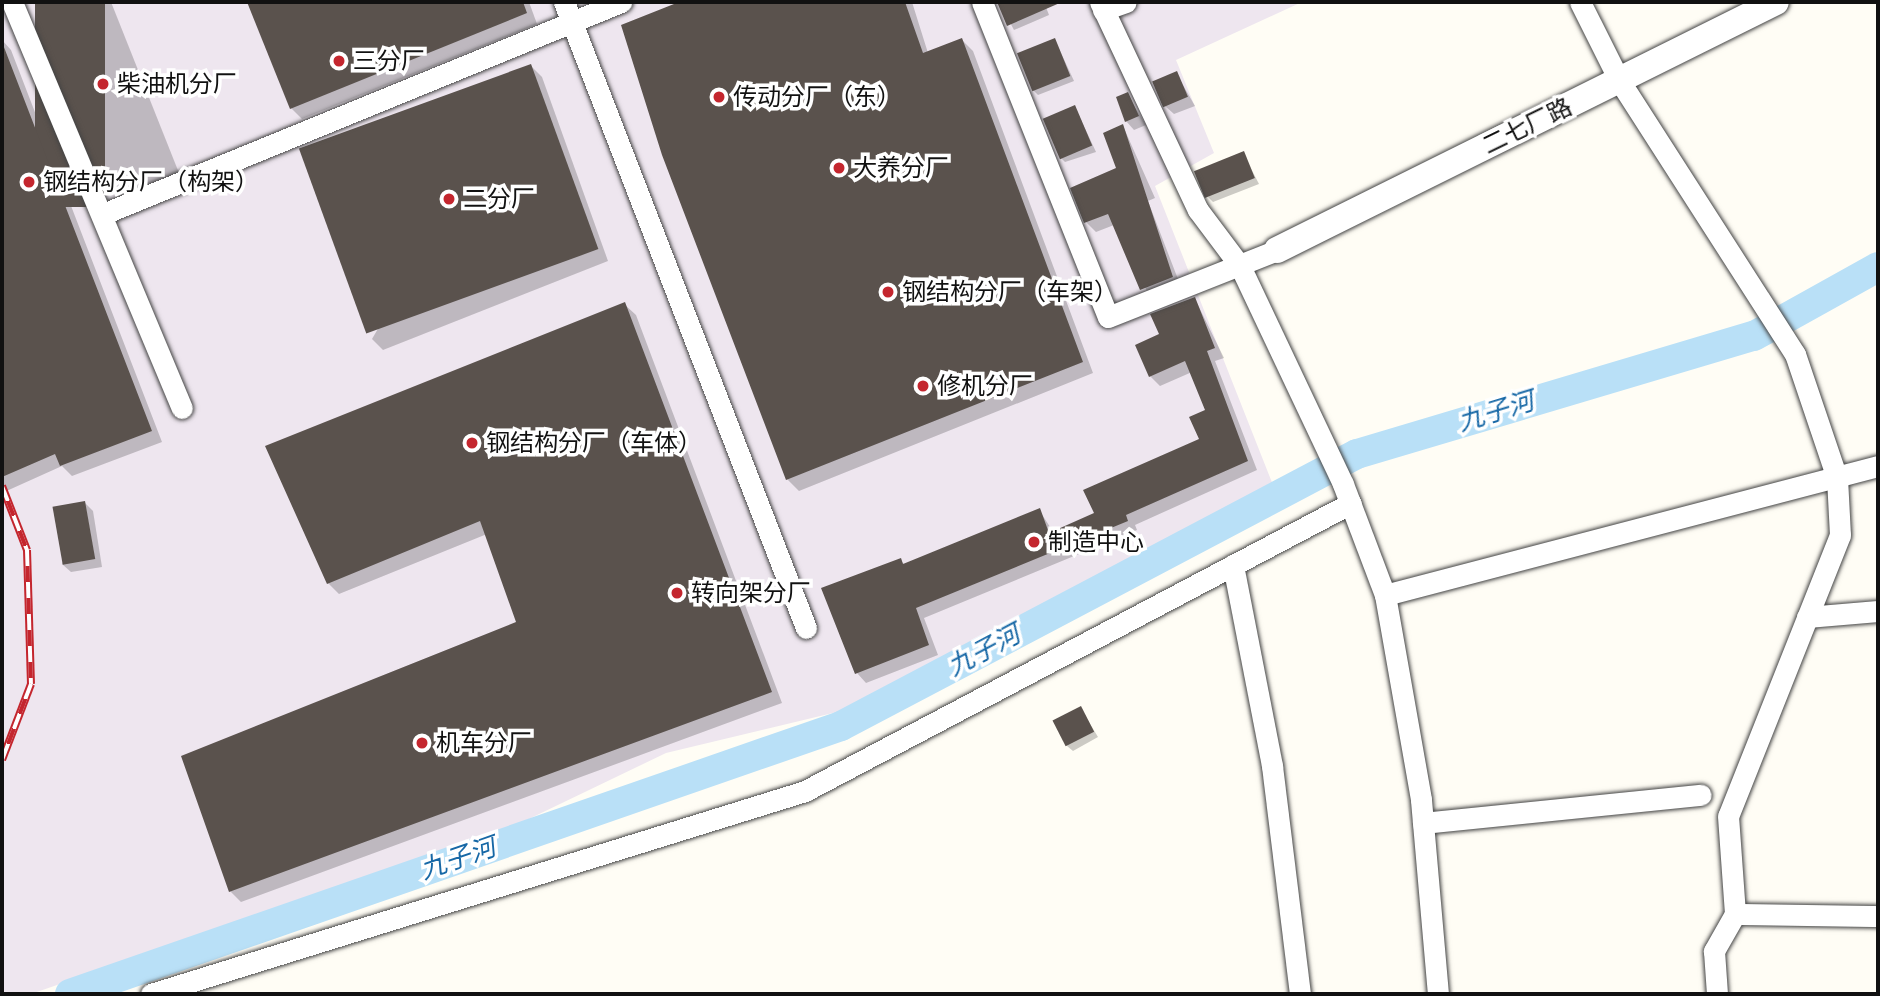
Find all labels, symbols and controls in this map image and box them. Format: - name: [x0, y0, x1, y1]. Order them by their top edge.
- place label: 三分厂: [353, 47, 425, 75]
- marker: 三分厂: [331, 53, 347, 69]
- place label: 柴油机分厂: [117, 70, 237, 98]
- marker: 柴油机分厂: [95, 76, 111, 92]
- place label: 传动分厂（东）: [733, 83, 901, 111]
- marker: 传动分厂（东）: [711, 89, 727, 105]
- street label: 二七厂路: [1478, 92, 1576, 160]
- place label: 大养分厂: [853, 154, 949, 182]
- marker: 大养分厂: [831, 160, 847, 176]
- place label: 钢结构分厂（构架）: [43, 168, 259, 196]
- marker: 钢结构分厂（构架）: [21, 174, 37, 190]
- place label: 二分厂: [463, 185, 535, 213]
- marker: 二分厂: [441, 191, 457, 207]
- place label: 钢结构分厂（车架）: [902, 278, 1118, 306]
- marker: 钢结构分厂（车架）: [880, 284, 896, 300]
- place label: 修机分厂: [937, 372, 1033, 400]
- marker: 修机分厂: [915, 378, 931, 394]
- water label: 九子河: [1454, 386, 1538, 438]
- place label: 钢结构分厂（车体）: [486, 429, 702, 457]
- marker: 钢结构分厂（车体）: [464, 435, 480, 451]
- place label: 制造中心: [1048, 528, 1144, 556]
- marker: 制造中心: [1026, 534, 1042, 550]
- place label: 转向架分厂: [691, 579, 811, 607]
- marker: 转向架分厂: [669, 585, 685, 601]
- water label: 九子河: [942, 619, 1026, 683]
- place label: 机车分厂: [436, 729, 532, 757]
- marker: 机车分厂: [414, 735, 430, 751]
- water label: 九子河: [416, 832, 500, 886]

